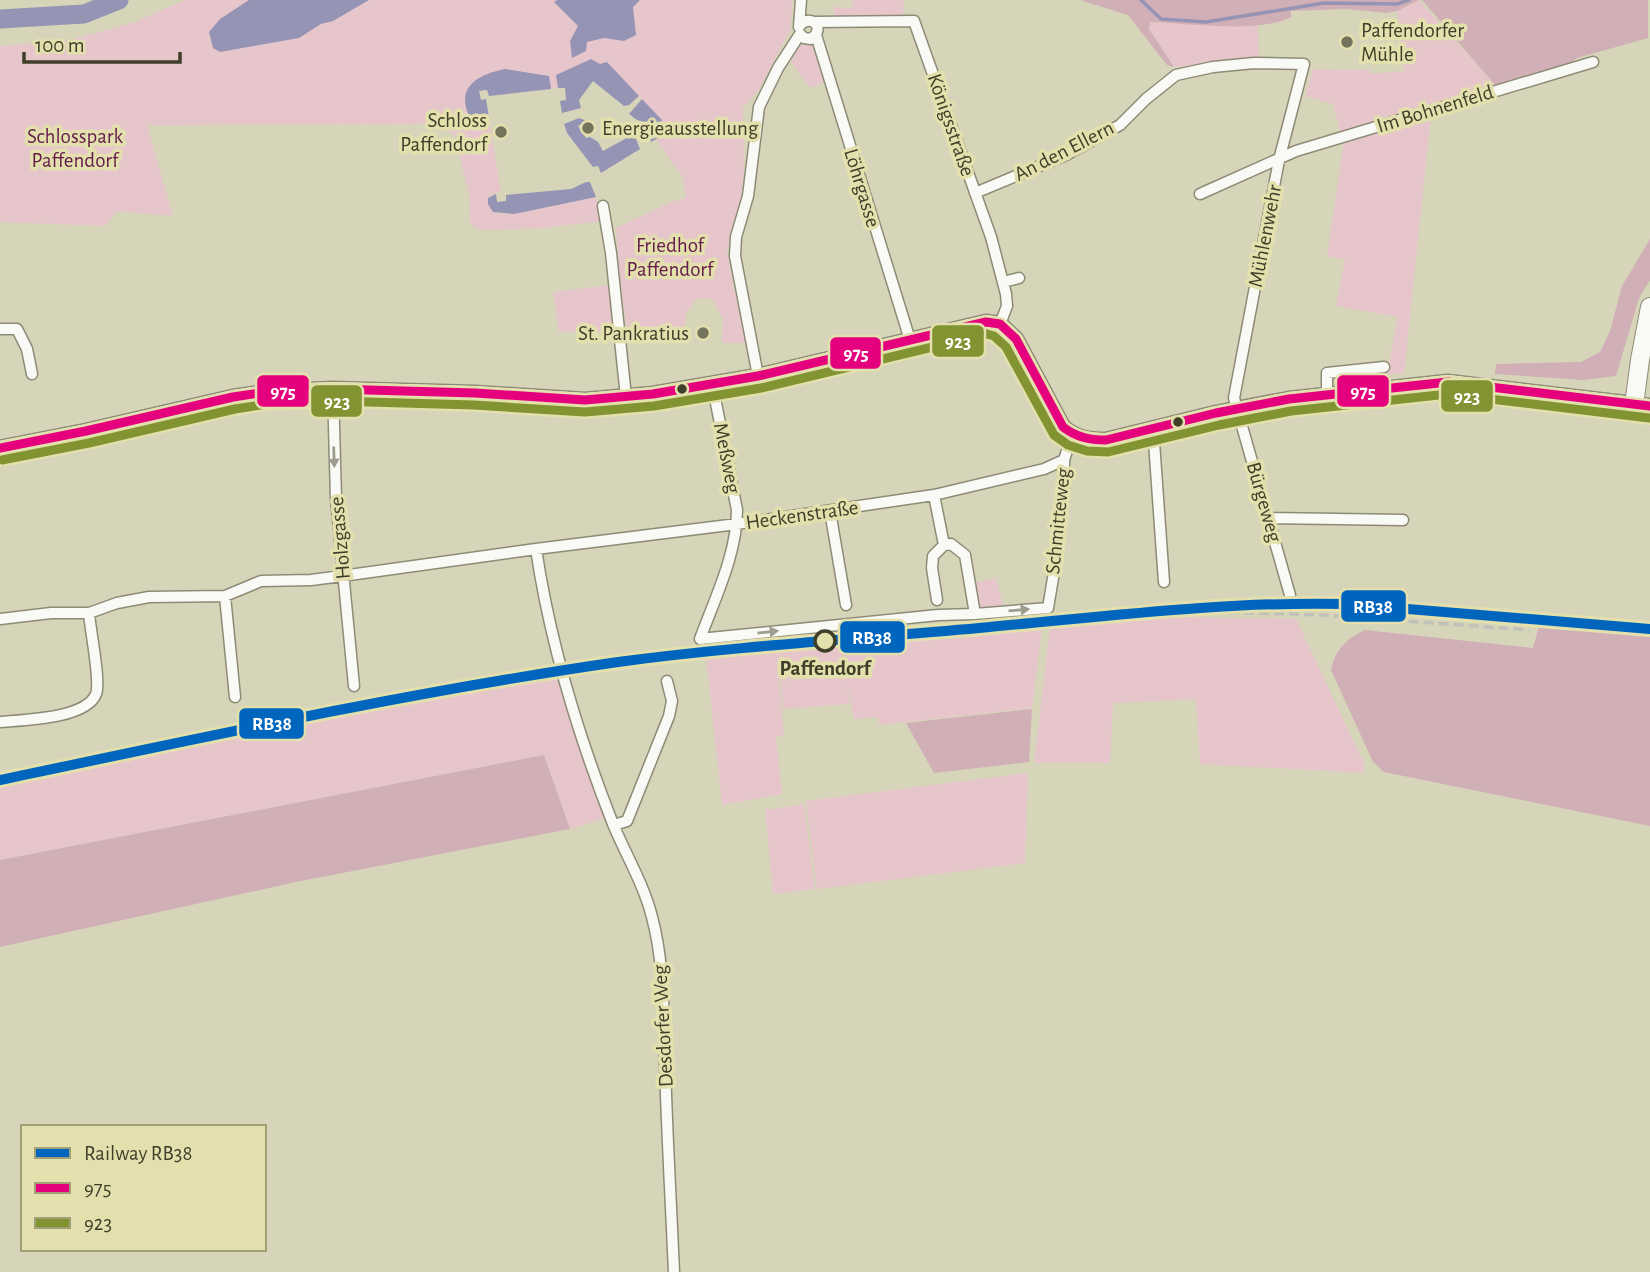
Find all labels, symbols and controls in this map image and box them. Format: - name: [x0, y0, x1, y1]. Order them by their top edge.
- place label: Paffendorfer Mühle: [1361, 20, 1464, 65]
- scale bar: [24, 21, 180, 65]
- marker: Paffendorfer Mühle: [1339, 34, 1355, 50]
- text: 100 m: [35, 35, 85, 56]
- street label: Königsstraße: [924, 71, 978, 179]
- street label: Im Bohnenfeld: [1374, 81, 1496, 137]
- place label: Schloss Paffendorf: [400, 110, 489, 155]
- street label: An den Ellern: [1011, 117, 1117, 185]
- place label: Energieausstellung: [602, 118, 759, 139]
- marker: Energieausstellung: [580, 120, 596, 136]
- marker: Schloss Paffendorf: [493, 124, 509, 140]
- park label: Schlosspark Paffendorf: [27, 126, 123, 171]
- street label: Löhrgasse: [840, 146, 884, 230]
- street label: Mühlenwehr: [1245, 183, 1285, 289]
- park label: Friedhof Paffendorf: [627, 235, 715, 280]
- place label: St. Pankratius: [578, 323, 689, 344]
- line badge: 923: [931, 324, 985, 358]
- marker: St. Pankratius: [695, 325, 711, 341]
- text: 923: [945, 333, 971, 352]
- line badge: 975: [829, 336, 882, 370]
- text: 975: [843, 345, 869, 364]
- line badge: 975: [256, 374, 310, 408]
- line badge: 975: [1336, 374, 1390, 408]
- line badge: 923: [1440, 379, 1494, 413]
- unlabelled marker: [675, 382, 689, 396]
- text: 975: [270, 383, 296, 402]
- text: 975: [1350, 383, 1376, 402]
- line badge: 923: [310, 384, 363, 418]
- text: 923: [1454, 388, 1480, 407]
- text: 923: [324, 393, 350, 412]
- unlabelled marker: [1171, 415, 1185, 429]
- street label: Meßweg: [710, 421, 744, 496]
- one-way arrow: [329, 447, 340, 469]
- street label: Bürgeweg: [1243, 460, 1286, 545]
- street label: Schmitteweg: [1042, 466, 1074, 575]
- street label: Holzgasse: [326, 496, 354, 580]
- street label: Heckenstraße: [744, 497, 860, 533]
- line badge: RB38: [1340, 589, 1407, 623]
- text: RB38: [1353, 598, 1393, 617]
- one-way arrow: [1008, 604, 1030, 615]
- line badge: RB38: [839, 620, 906, 654]
- one-way arrow: [757, 626, 779, 637]
- text: RB38: [852, 629, 892, 648]
- marker: Paffendorf: [814, 630, 836, 652]
- place label: Paffendorf: [779, 658, 873, 679]
- line badge: RB38: [238, 707, 305, 740]
- text: RB38: [252, 715, 292, 734]
- street label: Desdorfer Weg: [649, 964, 677, 1088]
- legend: [21, 1125, 266, 1251]
- text: Railway RB38: [84, 1143, 192, 1164]
- text: 975: [84, 1178, 111, 1199]
- text: 923: [84, 1213, 112, 1234]

